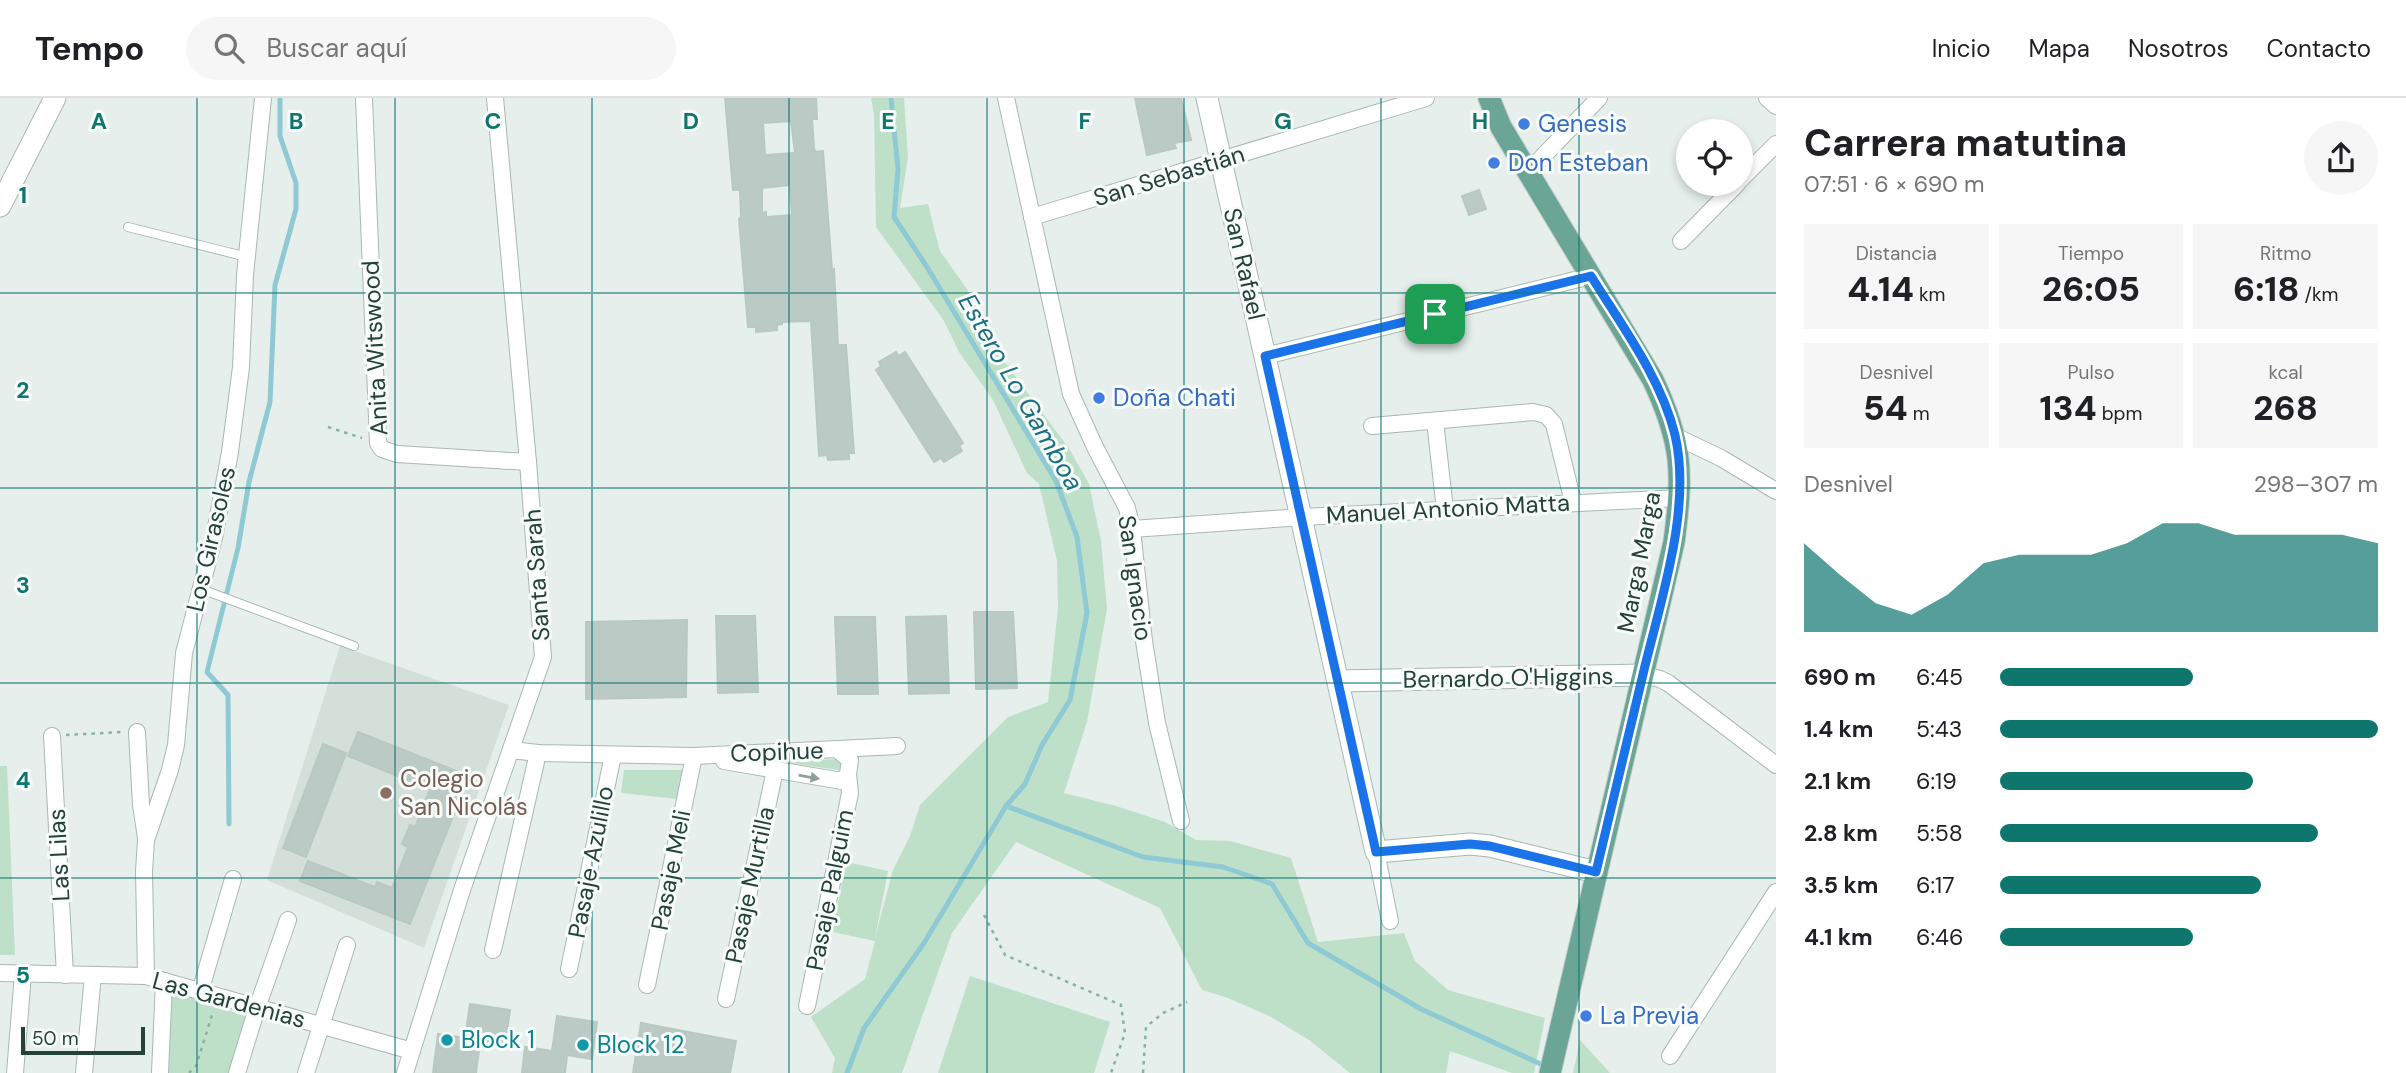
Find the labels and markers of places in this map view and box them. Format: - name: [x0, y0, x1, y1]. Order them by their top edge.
- place label: Genesis: [1538, 108, 1627, 139]
- marker: Genesis: [1516, 116, 1532, 132]
- place label: Don Esteban: [1508, 147, 1649, 178]
- marker: Don Esteban: [1486, 155, 1502, 171]
- pin: [1405, 284, 1465, 344]
- place label: Doña Chati: [1113, 382, 1236, 413]
- marker: Doña Chati: [1091, 390, 1107, 406]
- place label: Colegio San Nicolás: [400, 763, 528, 822]
- marker: Colegio San Nicolás: [378, 785, 394, 801]
- place label: La Previa: [1600, 1000, 1699, 1031]
- marker: La Previa: [1578, 1008, 1594, 1024]
- place label: Block 1: [461, 1024, 535, 1055]
- place label: Block 12: [597, 1029, 685, 1060]
- marker: Block 1: [439, 1032, 455, 1048]
- marker: Block 12: [575, 1037, 591, 1053]

